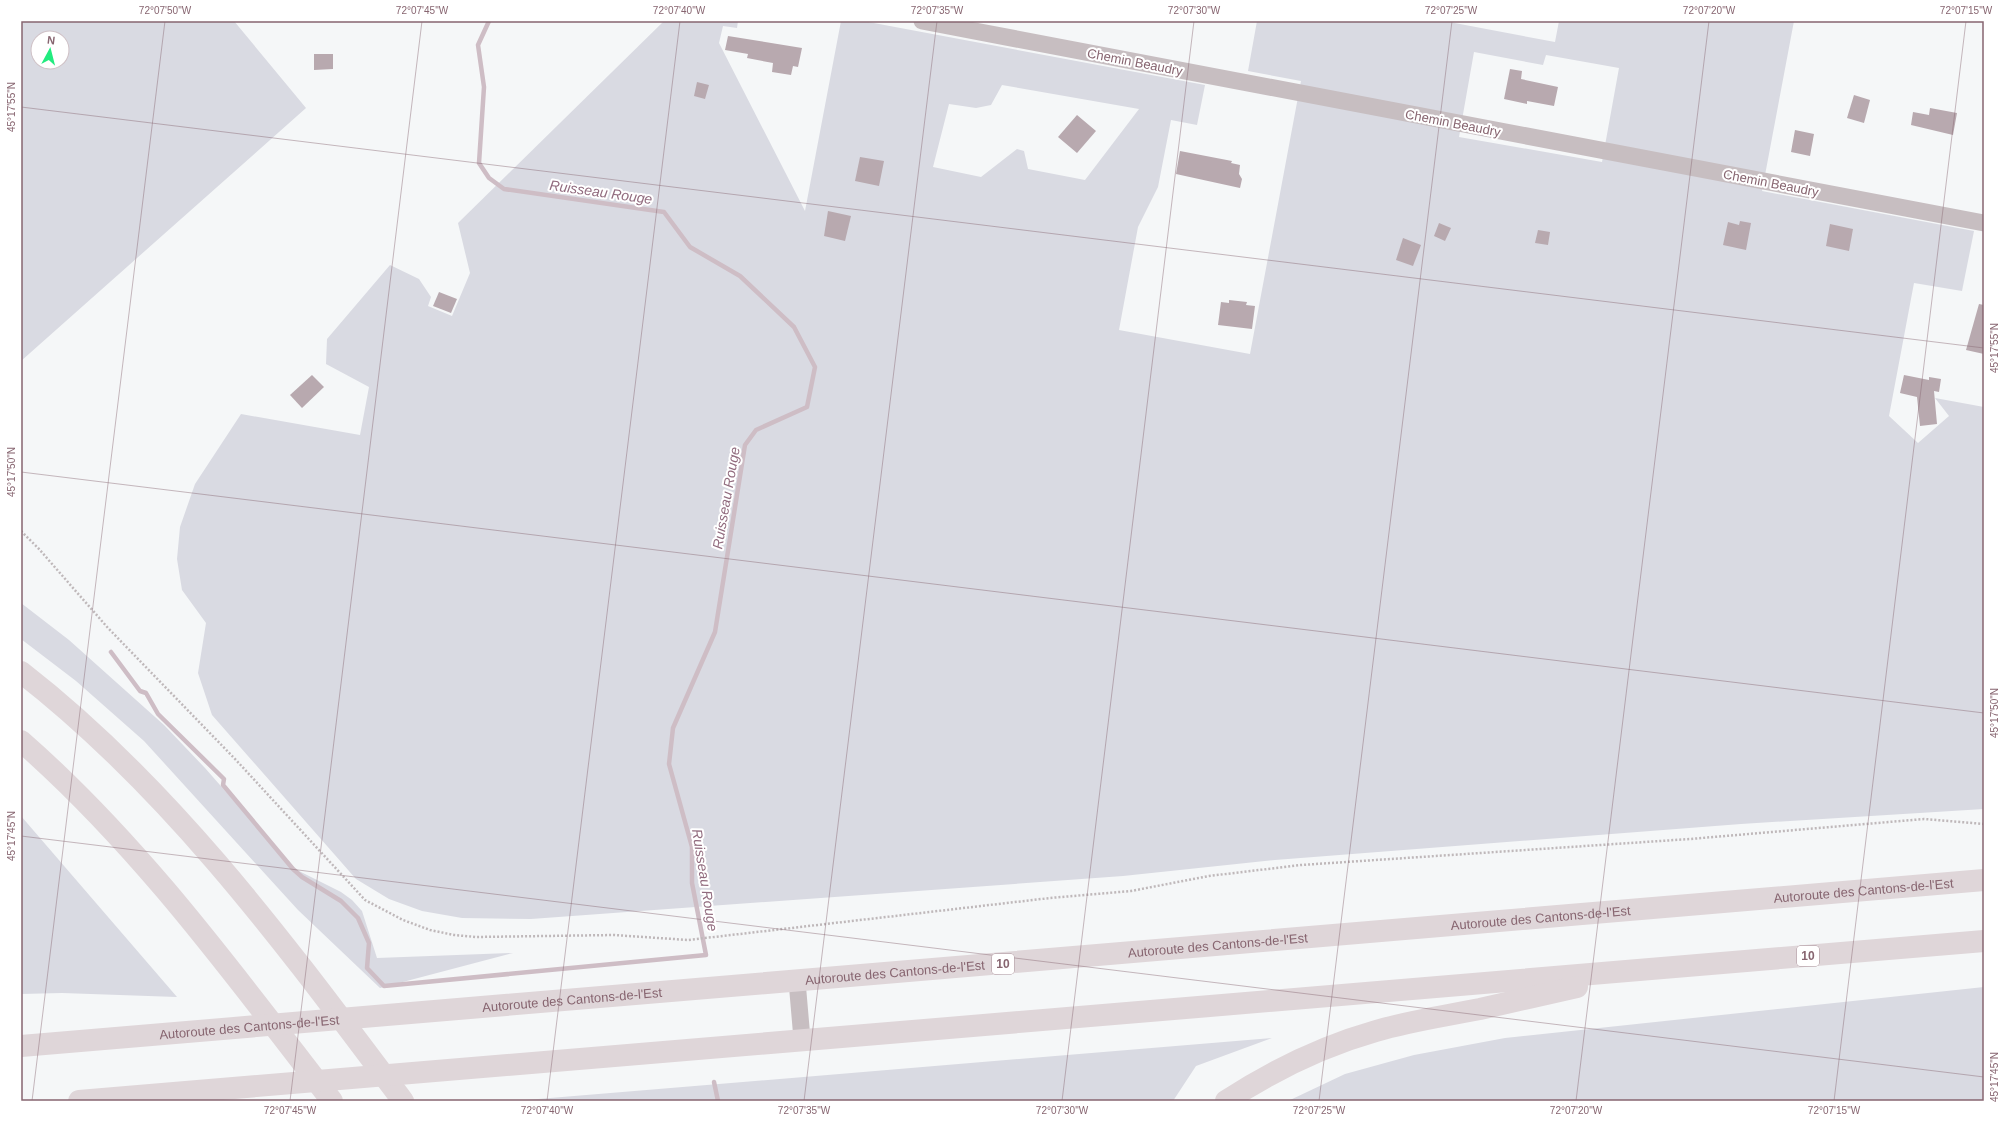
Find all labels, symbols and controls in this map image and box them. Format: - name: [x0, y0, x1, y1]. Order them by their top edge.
- text: 72°07'50"W: [139, 5, 192, 16]
- text: 72°07'45"W: [396, 5, 449, 16]
- text: 72°07'40"W: [653, 5, 706, 16]
- text: 72°07'35"W: [911, 5, 964, 16]
- text: 72°07'30"W: [1168, 5, 1221, 16]
- text: 72°07'25"W: [1425, 5, 1478, 16]
- text: 72°07'20"W: [1683, 5, 1736, 16]
- text: 72°07'15"W: [1940, 5, 1993, 16]
- north arrow: [30, 30, 70, 70]
- text: N: [47, 34, 56, 47]
- street label: Chemin Beaudry: [1086, 45, 1184, 79]
- text: 45°17'55"N: [6, 82, 17, 132]
- street label: Chemin Beaudry: [1404, 106, 1502, 140]
- street label: Chemin Beaudry: [1722, 166, 1820, 200]
- water label: Ruisseau Rouge: [549, 177, 654, 207]
- text: 45°17'55"N: [1989, 323, 2000, 373]
- water label: Ruisseau Rouge: [709, 445, 743, 550]
- text: 45°17'50"N: [6, 447, 17, 497]
- text: 45°17'50"N: [1989, 688, 2000, 738]
- text: 45°17'45"N: [6, 811, 17, 861]
- water label: Ruisseau Rouge: [689, 828, 721, 933]
- street label: Autoroute des Cantons-de-l'Est: [1773, 875, 1954, 905]
- street label: Autoroute des Cantons-de-l'Est: [1450, 902, 1631, 933]
- street label: Autoroute des Cantons-de-l'Est: [1127, 930, 1309, 960]
- road number: 10: [1797, 946, 1819, 966]
- road number: 10: [992, 954, 1014, 974]
- street label: Autoroute des Cantons-de-l'Est: [804, 957, 986, 987]
- street label: Autoroute des Cantons-de-l'Est: [482, 984, 663, 1014]
- street label: Autoroute des Cantons-de-l'Est: [159, 1012, 340, 1042]
- text: 45°17'45"N: [1989, 1052, 2000, 1102]
- text: 72°07'45"W: [264, 1105, 317, 1116]
- text: 72°07'40"W: [521, 1105, 574, 1116]
- text: 72°07'35"W: [778, 1105, 831, 1116]
- text: 72°07'30"W: [1036, 1105, 1089, 1116]
- text: 72°07'25"W: [1293, 1105, 1346, 1116]
- text: 72°07'20"W: [1550, 1105, 1603, 1116]
- text: 72°07'15"W: [1808, 1105, 1861, 1116]

